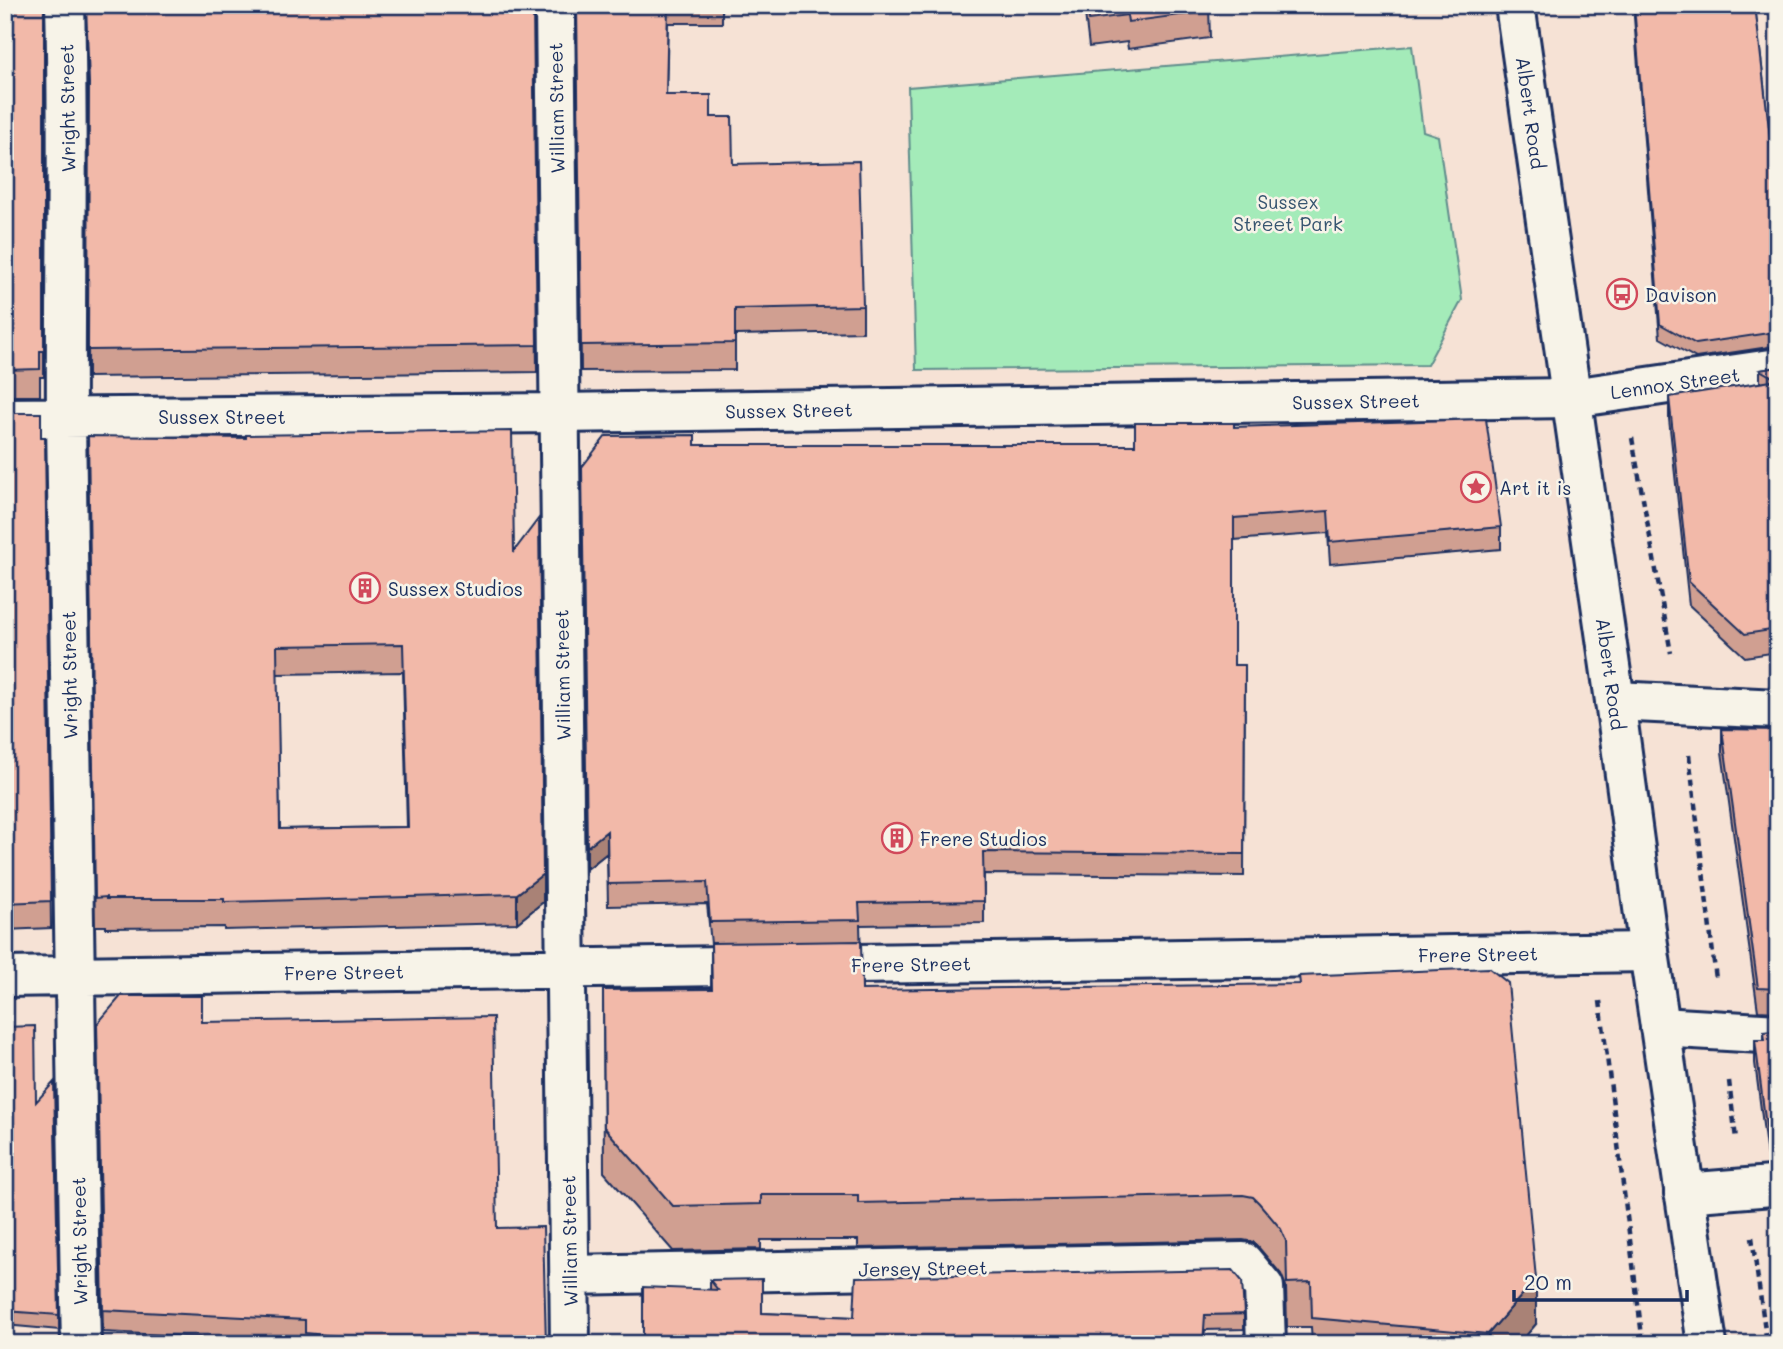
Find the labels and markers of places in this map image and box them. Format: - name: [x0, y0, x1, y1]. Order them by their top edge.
- bus stop icon: Davison: [1605, 277, 1639, 311]
- place label: Davison: [1645, 282, 1717, 307]
- place icon: Art it is: [1459, 470, 1493, 504]
- place label: Art it is: [1499, 475, 1571, 500]
- building icon: Sussex Studios: [348, 571, 382, 605]
- place label: Sussex Studios: [388, 576, 523, 601]
- building icon: Frere Studios: [880, 821, 914, 855]
- place label: Frere Studios: [920, 826, 1047, 851]

